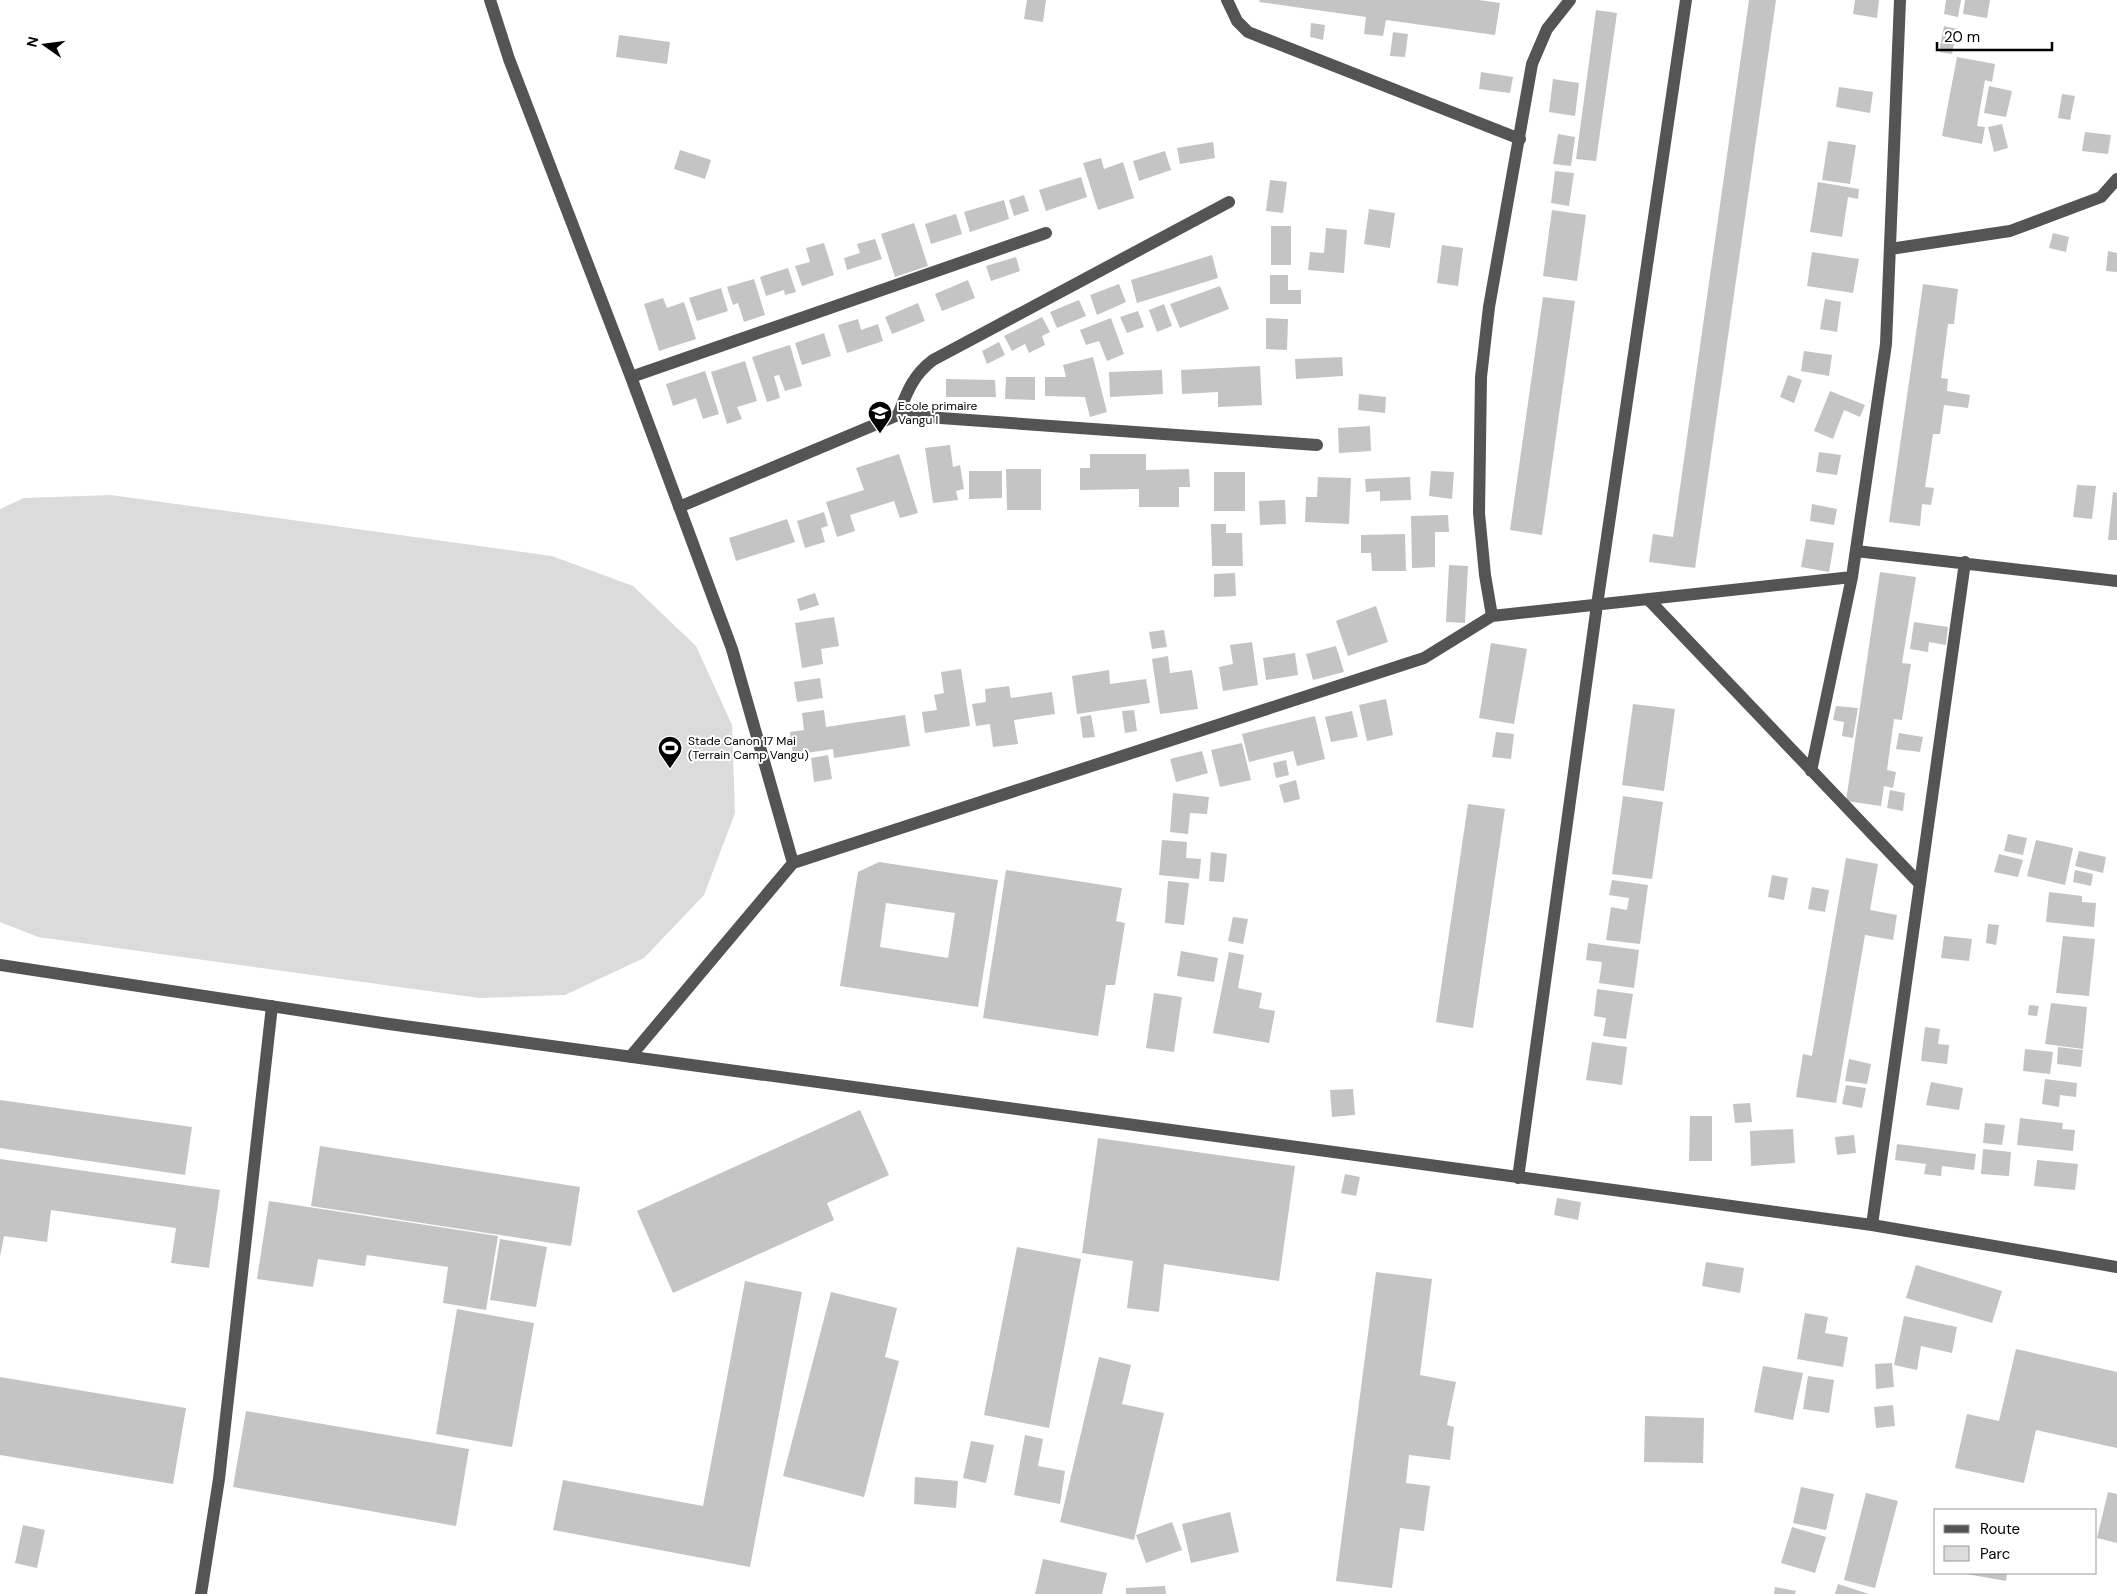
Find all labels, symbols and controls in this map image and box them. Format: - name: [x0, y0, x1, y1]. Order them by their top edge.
- north arrow: [20, 20, 70, 70]
- scale bar: [1937, 20, 2052, 52]
- text: 20 m: [1944, 27, 1980, 47]
- text: N: [22, 35, 42, 49]
- place label: Ecole primaire Vangu I: [898, 398, 978, 428]
- school or university icon: Ecole primaire Vangu I: [867, 400, 893, 434]
- place label: Stade Canon 17 Mai (Terrain Camp Vangu): [688, 733, 809, 763]
- sports icon: Stade Canon 17 Mai (Terrain Camp Vangu): [657, 735, 683, 769]
- legend: [1934, 1509, 2097, 1574]
- text: Route: [1980, 1519, 2020, 1539]
- text: Parc: [1980, 1544, 2010, 1564]

